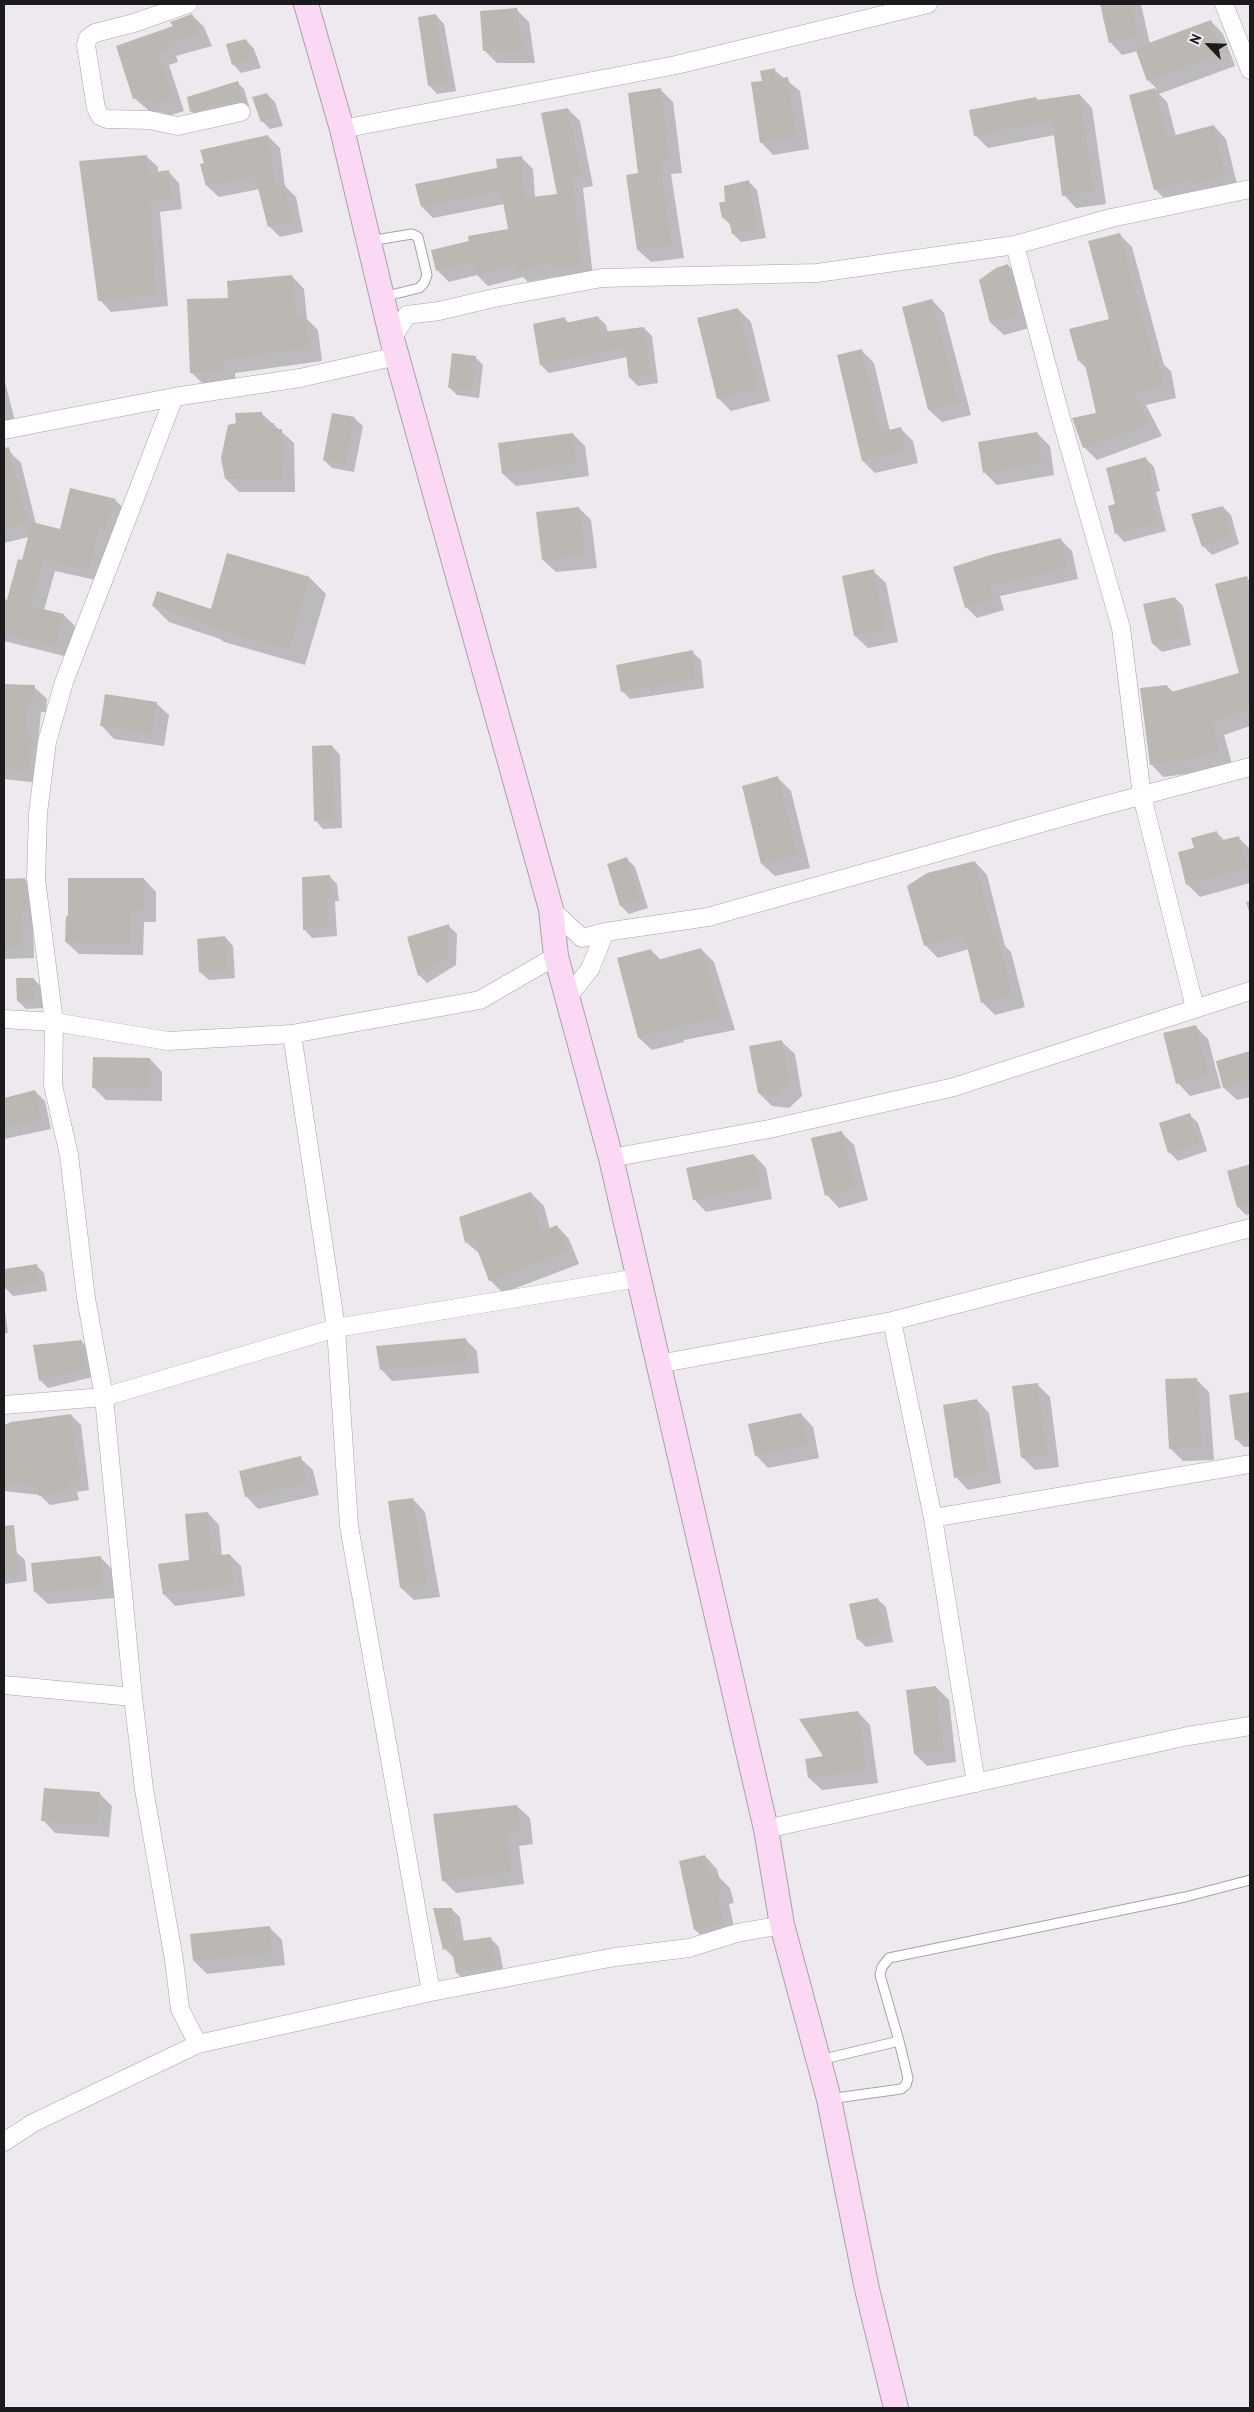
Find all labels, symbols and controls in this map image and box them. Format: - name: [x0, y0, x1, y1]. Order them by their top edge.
- north arrow: [1184, 20, 1234, 70]
- text: N: [1185, 31, 1205, 47]

